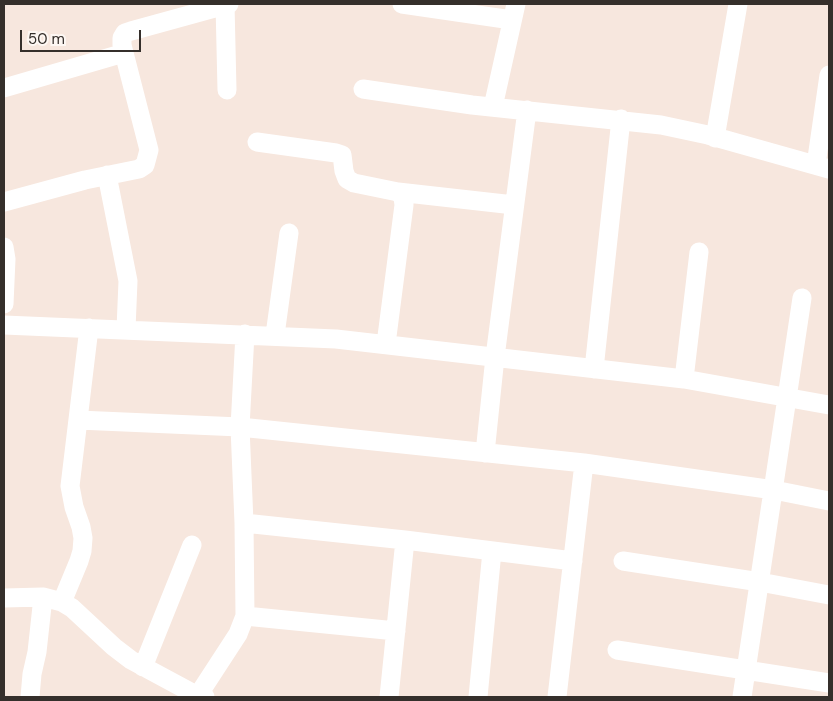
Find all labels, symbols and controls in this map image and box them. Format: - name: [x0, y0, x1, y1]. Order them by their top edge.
- scale bar: [22, 20, 144, 52]
- text: 50 m: [28, 29, 65, 49]

